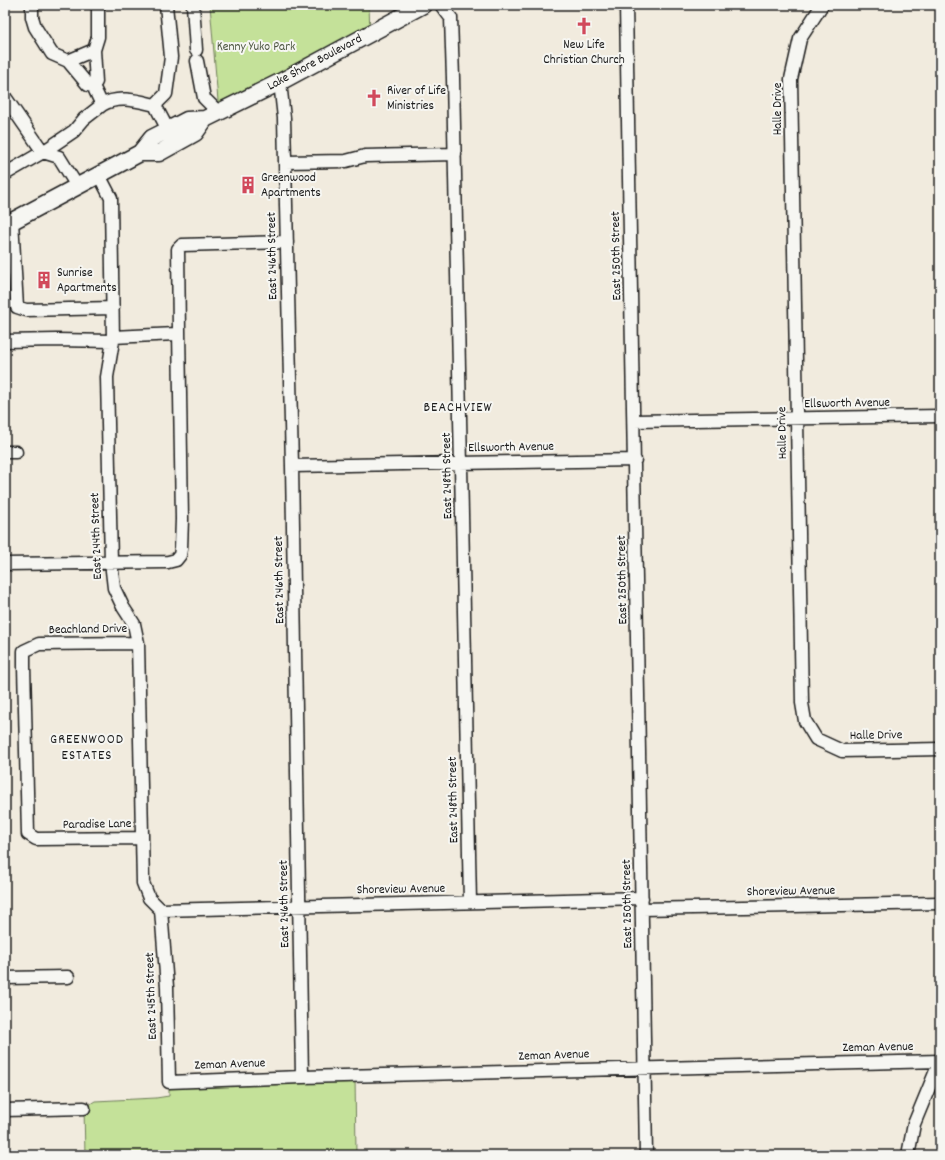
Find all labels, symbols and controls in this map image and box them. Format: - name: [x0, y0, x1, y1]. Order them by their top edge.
- church icon: New Life Christian Church: [574, 16, 594, 36]
- street label: Lake Shore Boulevard: [264, 30, 366, 96]
- place label: New Life Christian Church: [543, 36, 625, 70]
- park label: Kenny Yuko Park: [217, 38, 295, 57]
- place label: River of Life Ministries: [387, 82, 446, 116]
- street label: Halle Drive: [769, 82, 788, 135]
- church icon: River of Life Ministries: [364, 88, 384, 108]
- place label: Greenwood Apartments: [261, 169, 321, 203]
- building icon: Greenwood Apartments: [238, 175, 258, 195]
- street label: East 250th Street: [607, 211, 627, 301]
- street label: East 246th Street: [263, 212, 283, 300]
- place label: Sunrise Apartments: [57, 264, 117, 298]
- building icon: Sunrise Apartments: [34, 270, 54, 290]
- street label: Ellsworth Avenue: [804, 394, 890, 414]
- district label: BEACHVIEW: [423, 398, 493, 418]
- street label: Halle Drive: [773, 406, 793, 460]
- street label: East 248th Street: [438, 432, 458, 520]
- street label: Ellsworth Avenue: [468, 438, 554, 458]
- street label: East 244th Street: [86, 492, 108, 580]
- street label: East 250th Street: [613, 535, 633, 625]
- street label: East 246th Street: [270, 536, 290, 624]
- street label: Beachland Drive: [49, 620, 128, 640]
- street label: Halle Drive: [849, 726, 903, 746]
- district label: GREENWOOD ESTATES: [50, 730, 124, 766]
- street label: East 248th Street: [444, 756, 464, 844]
- street label: Paradise Lane: [62, 815, 132, 835]
- street label: East 250th Street: [618, 859, 638, 949]
- street label: East 246th Street: [275, 860, 295, 948]
- street label: Shoreview Avenue: [357, 880, 446, 900]
- street label: Shoreview Avenue: [747, 882, 836, 902]
- street label: East 245th Street: [141, 952, 163, 1040]
- street label: Zeman Avenue: [842, 1038, 914, 1058]
- street label: Zeman Avenue: [518, 1045, 590, 1067]
- street label: Zeman Avenue: [194, 1054, 266, 1076]

